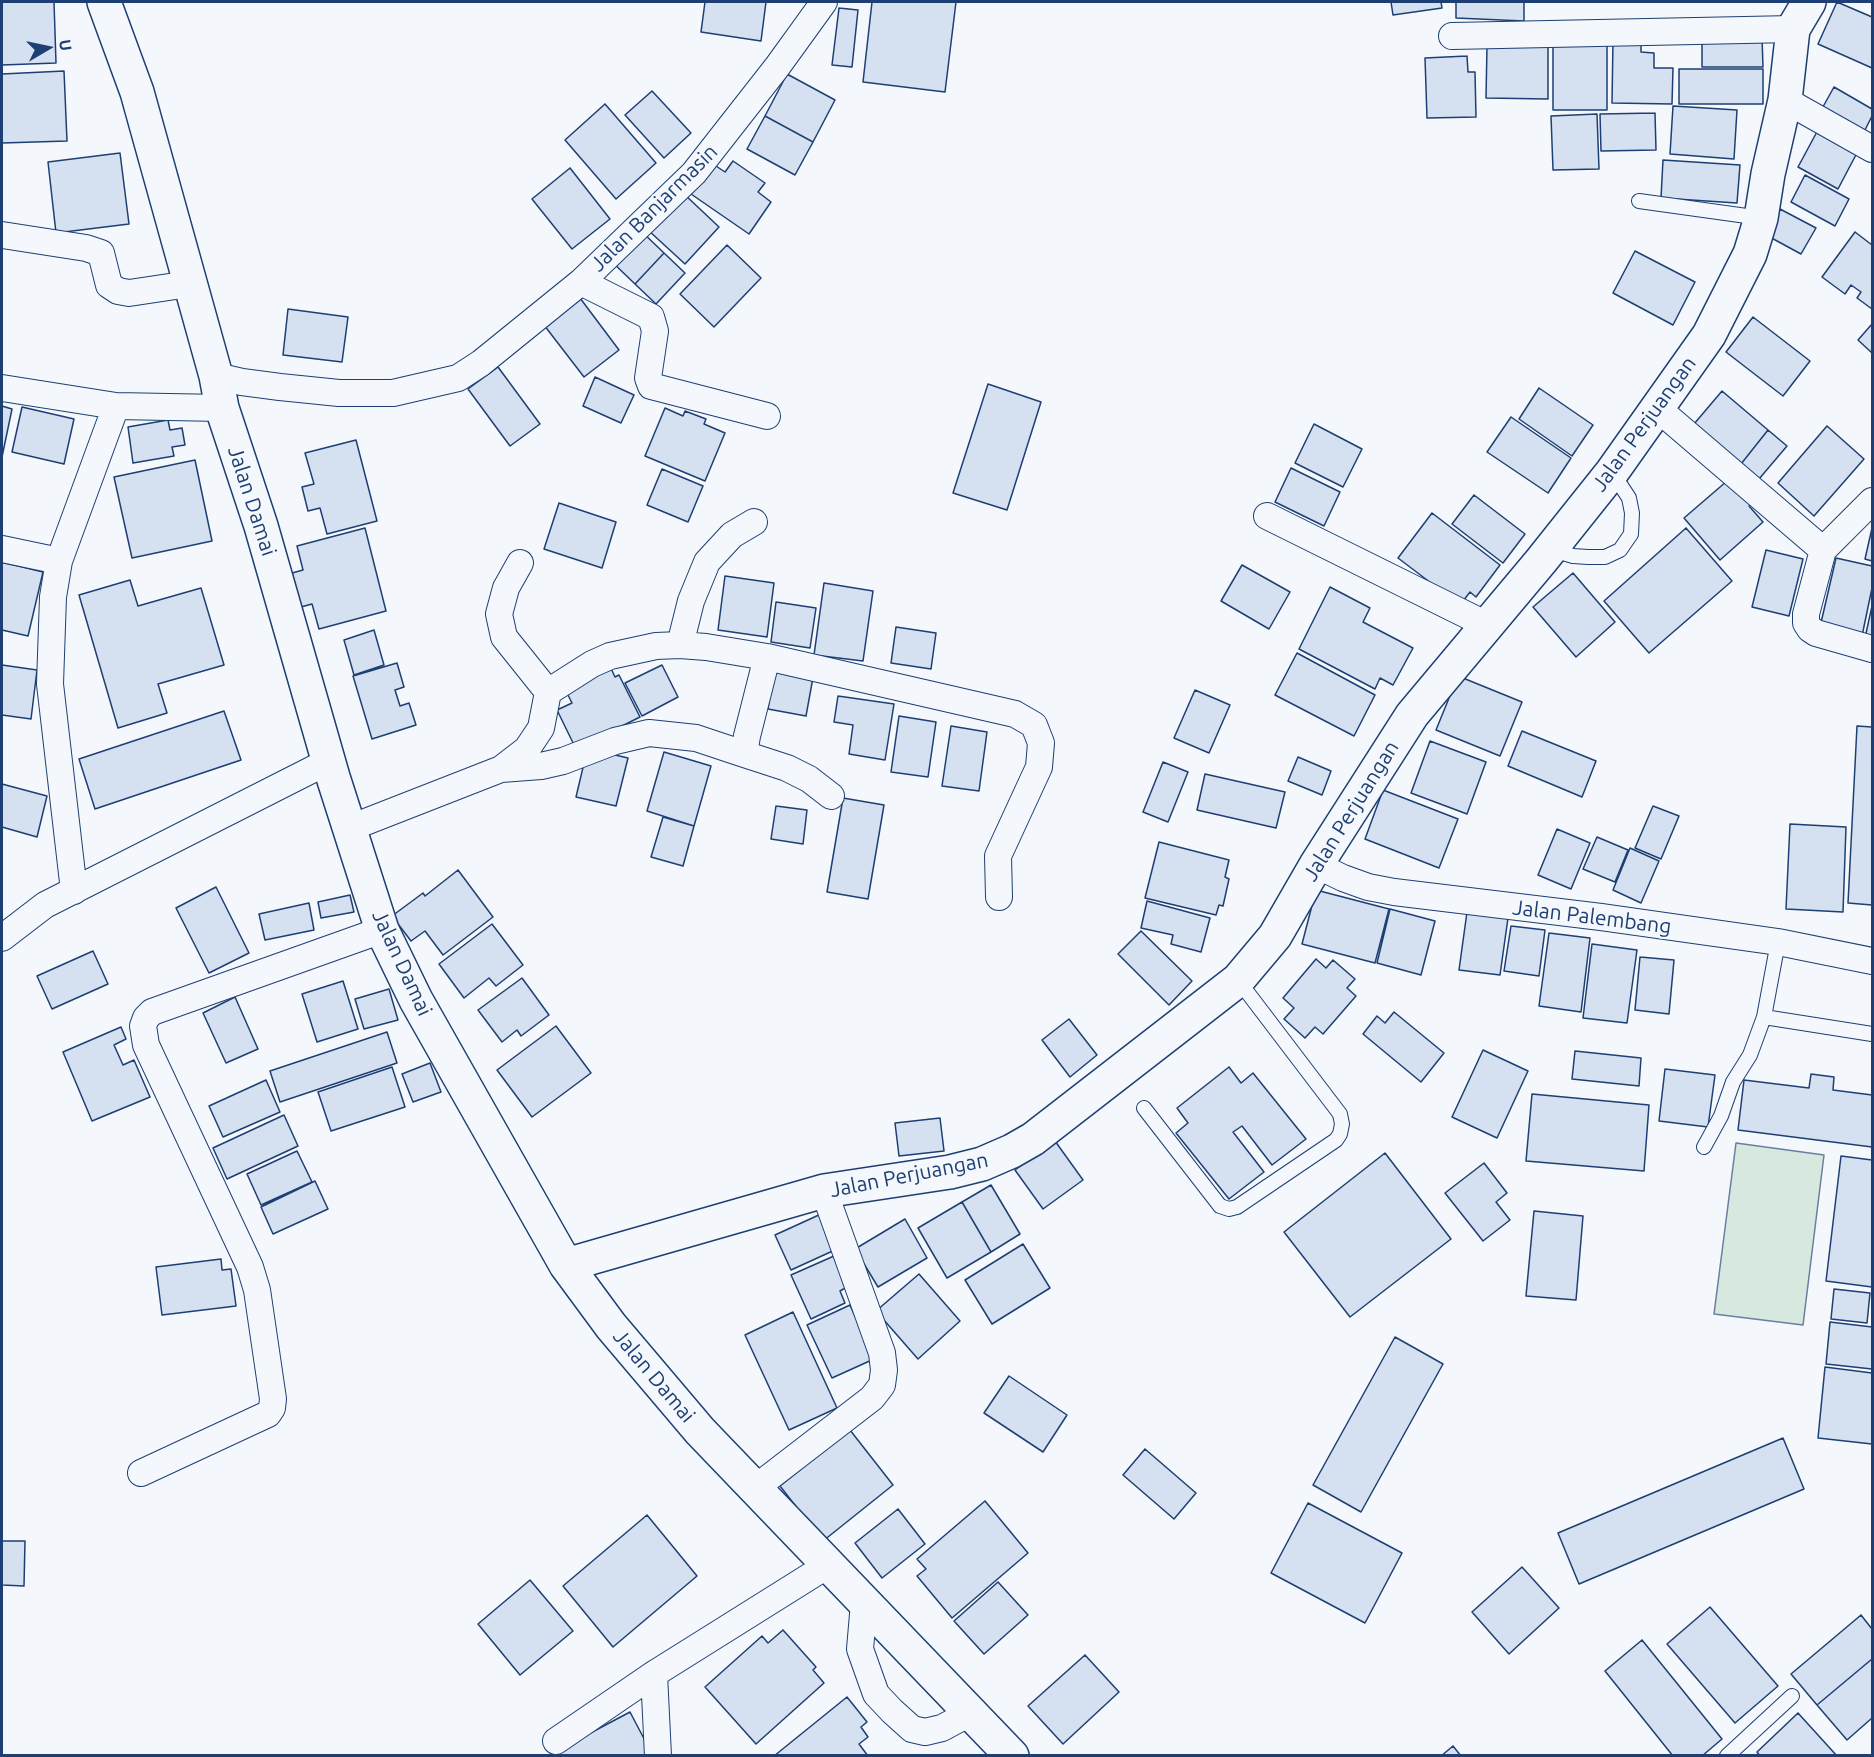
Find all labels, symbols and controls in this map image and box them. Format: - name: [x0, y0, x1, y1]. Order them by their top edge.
- north arrow: [18, 18, 78, 78]
- text: U: [56, 38, 76, 52]
- street label: Jalan Banjarmasin: [585, 139, 723, 277]
- street label: Jalan Perjuangan: [1587, 352, 1701, 496]
- street label: Jalan Damai: [222, 443, 282, 559]
- street label: Jalan Perjuangan: [1298, 736, 1404, 886]
- street label: Jalan Palembang: [1511, 895, 1673, 939]
- street label: Jalan Damai: [367, 906, 437, 1020]
- street label: Jalan Perjuangan: [828, 1147, 990, 1203]
- street label: Jalan Damai: [608, 1324, 700, 1428]

